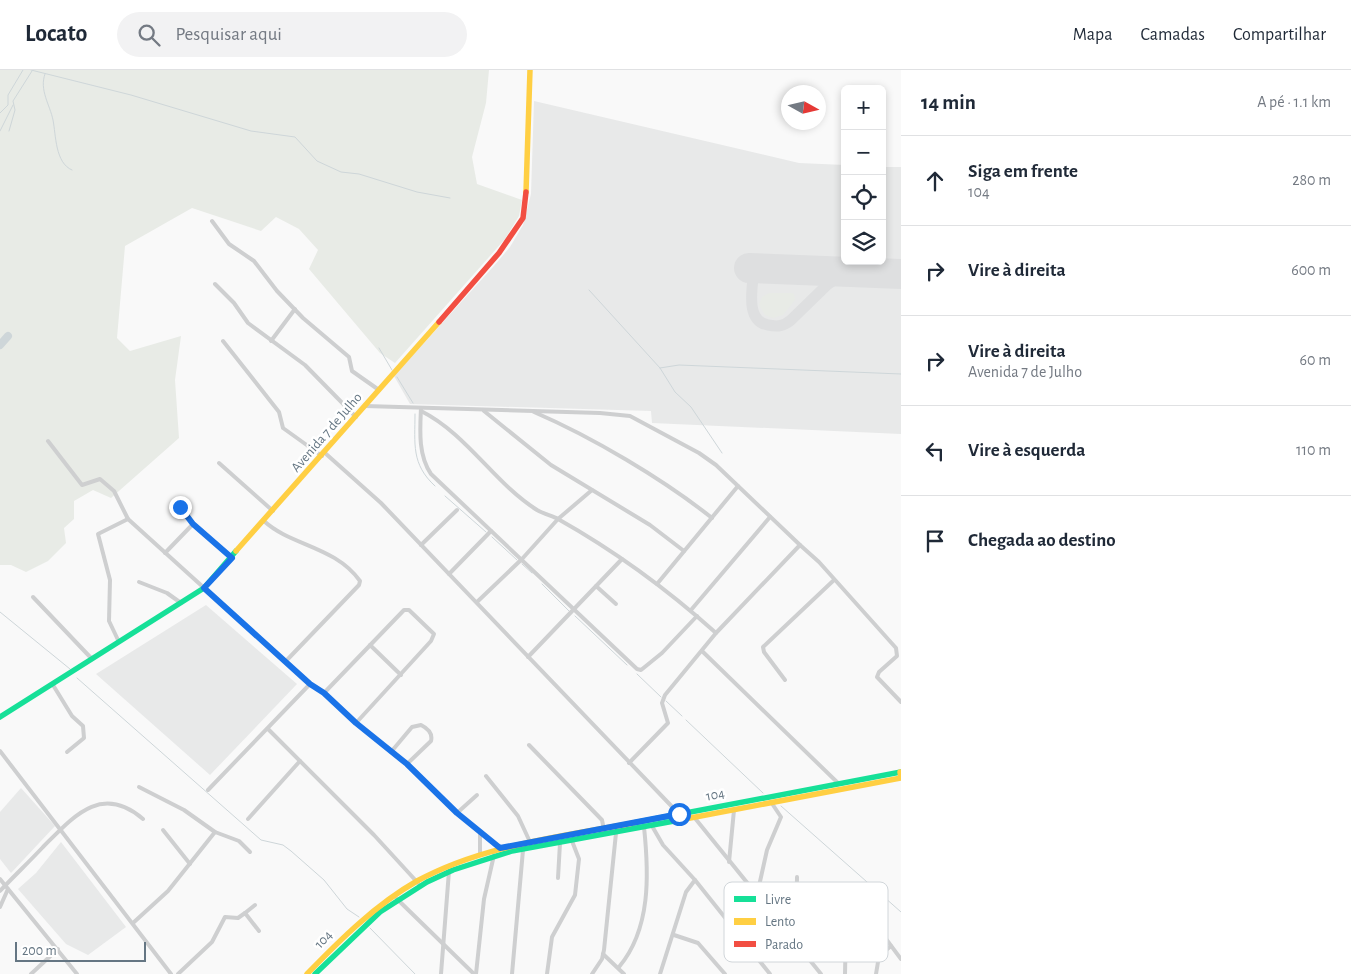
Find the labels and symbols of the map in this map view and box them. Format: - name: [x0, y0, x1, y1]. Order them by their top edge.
- north arrow: [781, 85, 826, 130]
- street label: Avenida 7 de Julho: [289, 390, 365, 475]
- route end: [169, 496, 192, 519]
- street label: 104: [705, 786, 726, 804]
- route start: [668, 803, 691, 826]
- legend: [724, 882, 888, 962]
- text: Livre: [765, 893, 791, 907]
- text: Lento: [765, 915, 796, 929]
- street label: 104: [312, 928, 336, 951]
- text: Parado: [765, 938, 803, 952]
- scale bar: [15, 939, 146, 962]

